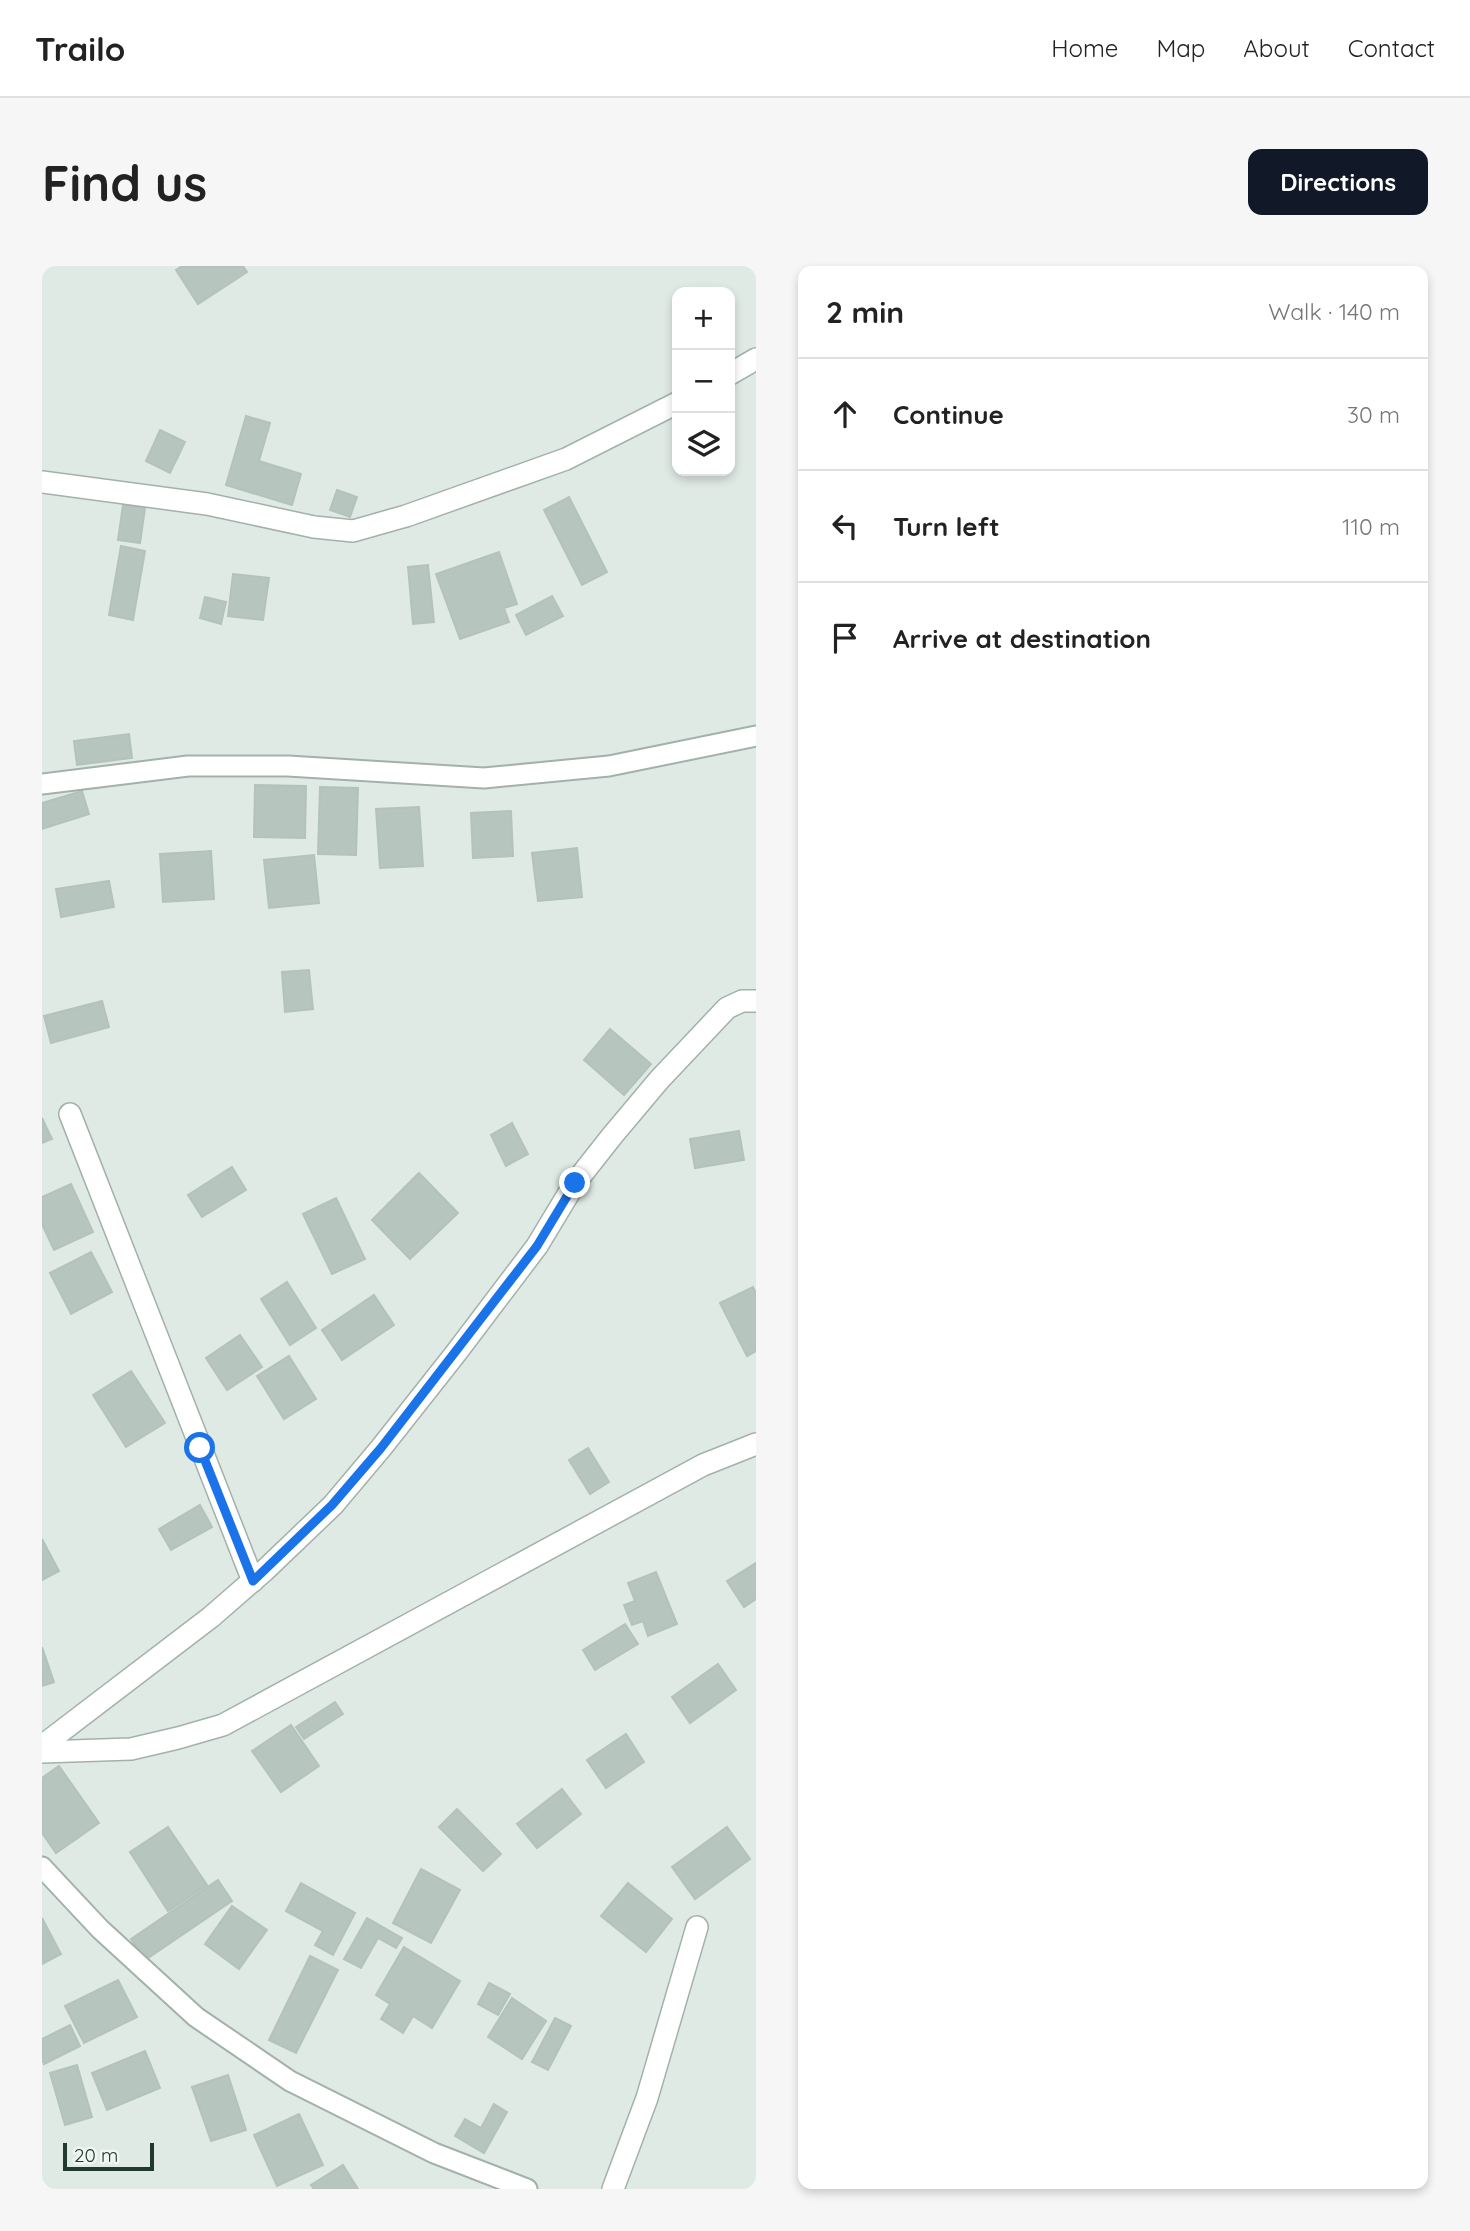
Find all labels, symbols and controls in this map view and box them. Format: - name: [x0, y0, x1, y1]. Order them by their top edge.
- text: Trailo: [35, 28, 125, 69]
- text: Home: [1051, 33, 1118, 63]
- text: Map: [1156, 33, 1205, 63]
- text: About: [1243, 33, 1310, 63]
- text: Contact: [1348, 33, 1435, 63]
- button: Directions: [1248, 149, 1428, 215]
- text: Find us: [42, 152, 207, 213]
- map controls: [672, 287, 735, 476]
- button: +: [672, 287, 735, 350]
- text: 2 min: [826, 293, 904, 331]
- text: Walk · 140 m: [1268, 297, 1400, 326]
- button: −: [672, 350, 735, 413]
- icon: ahead: [826, 395, 864, 433]
- text: Continue: [893, 398, 1004, 431]
- text: 30 m: [1347, 400, 1400, 429]
- button: layers: [672, 413, 735, 476]
- icon: left: [826, 507, 864, 545]
- text: Turn left: [893, 510, 1000, 543]
- text: 110 m: [1342, 512, 1400, 541]
- icon: arrive: [826, 619, 864, 657]
- text: Arrive at destination: [893, 622, 1151, 655]
- route end: [559, 1167, 590, 1198]
- route start: [184, 1432, 215, 1463]
- scale bar: [63, 2140, 154, 2172]
- text: 20 m: [74, 2143, 118, 2167]

